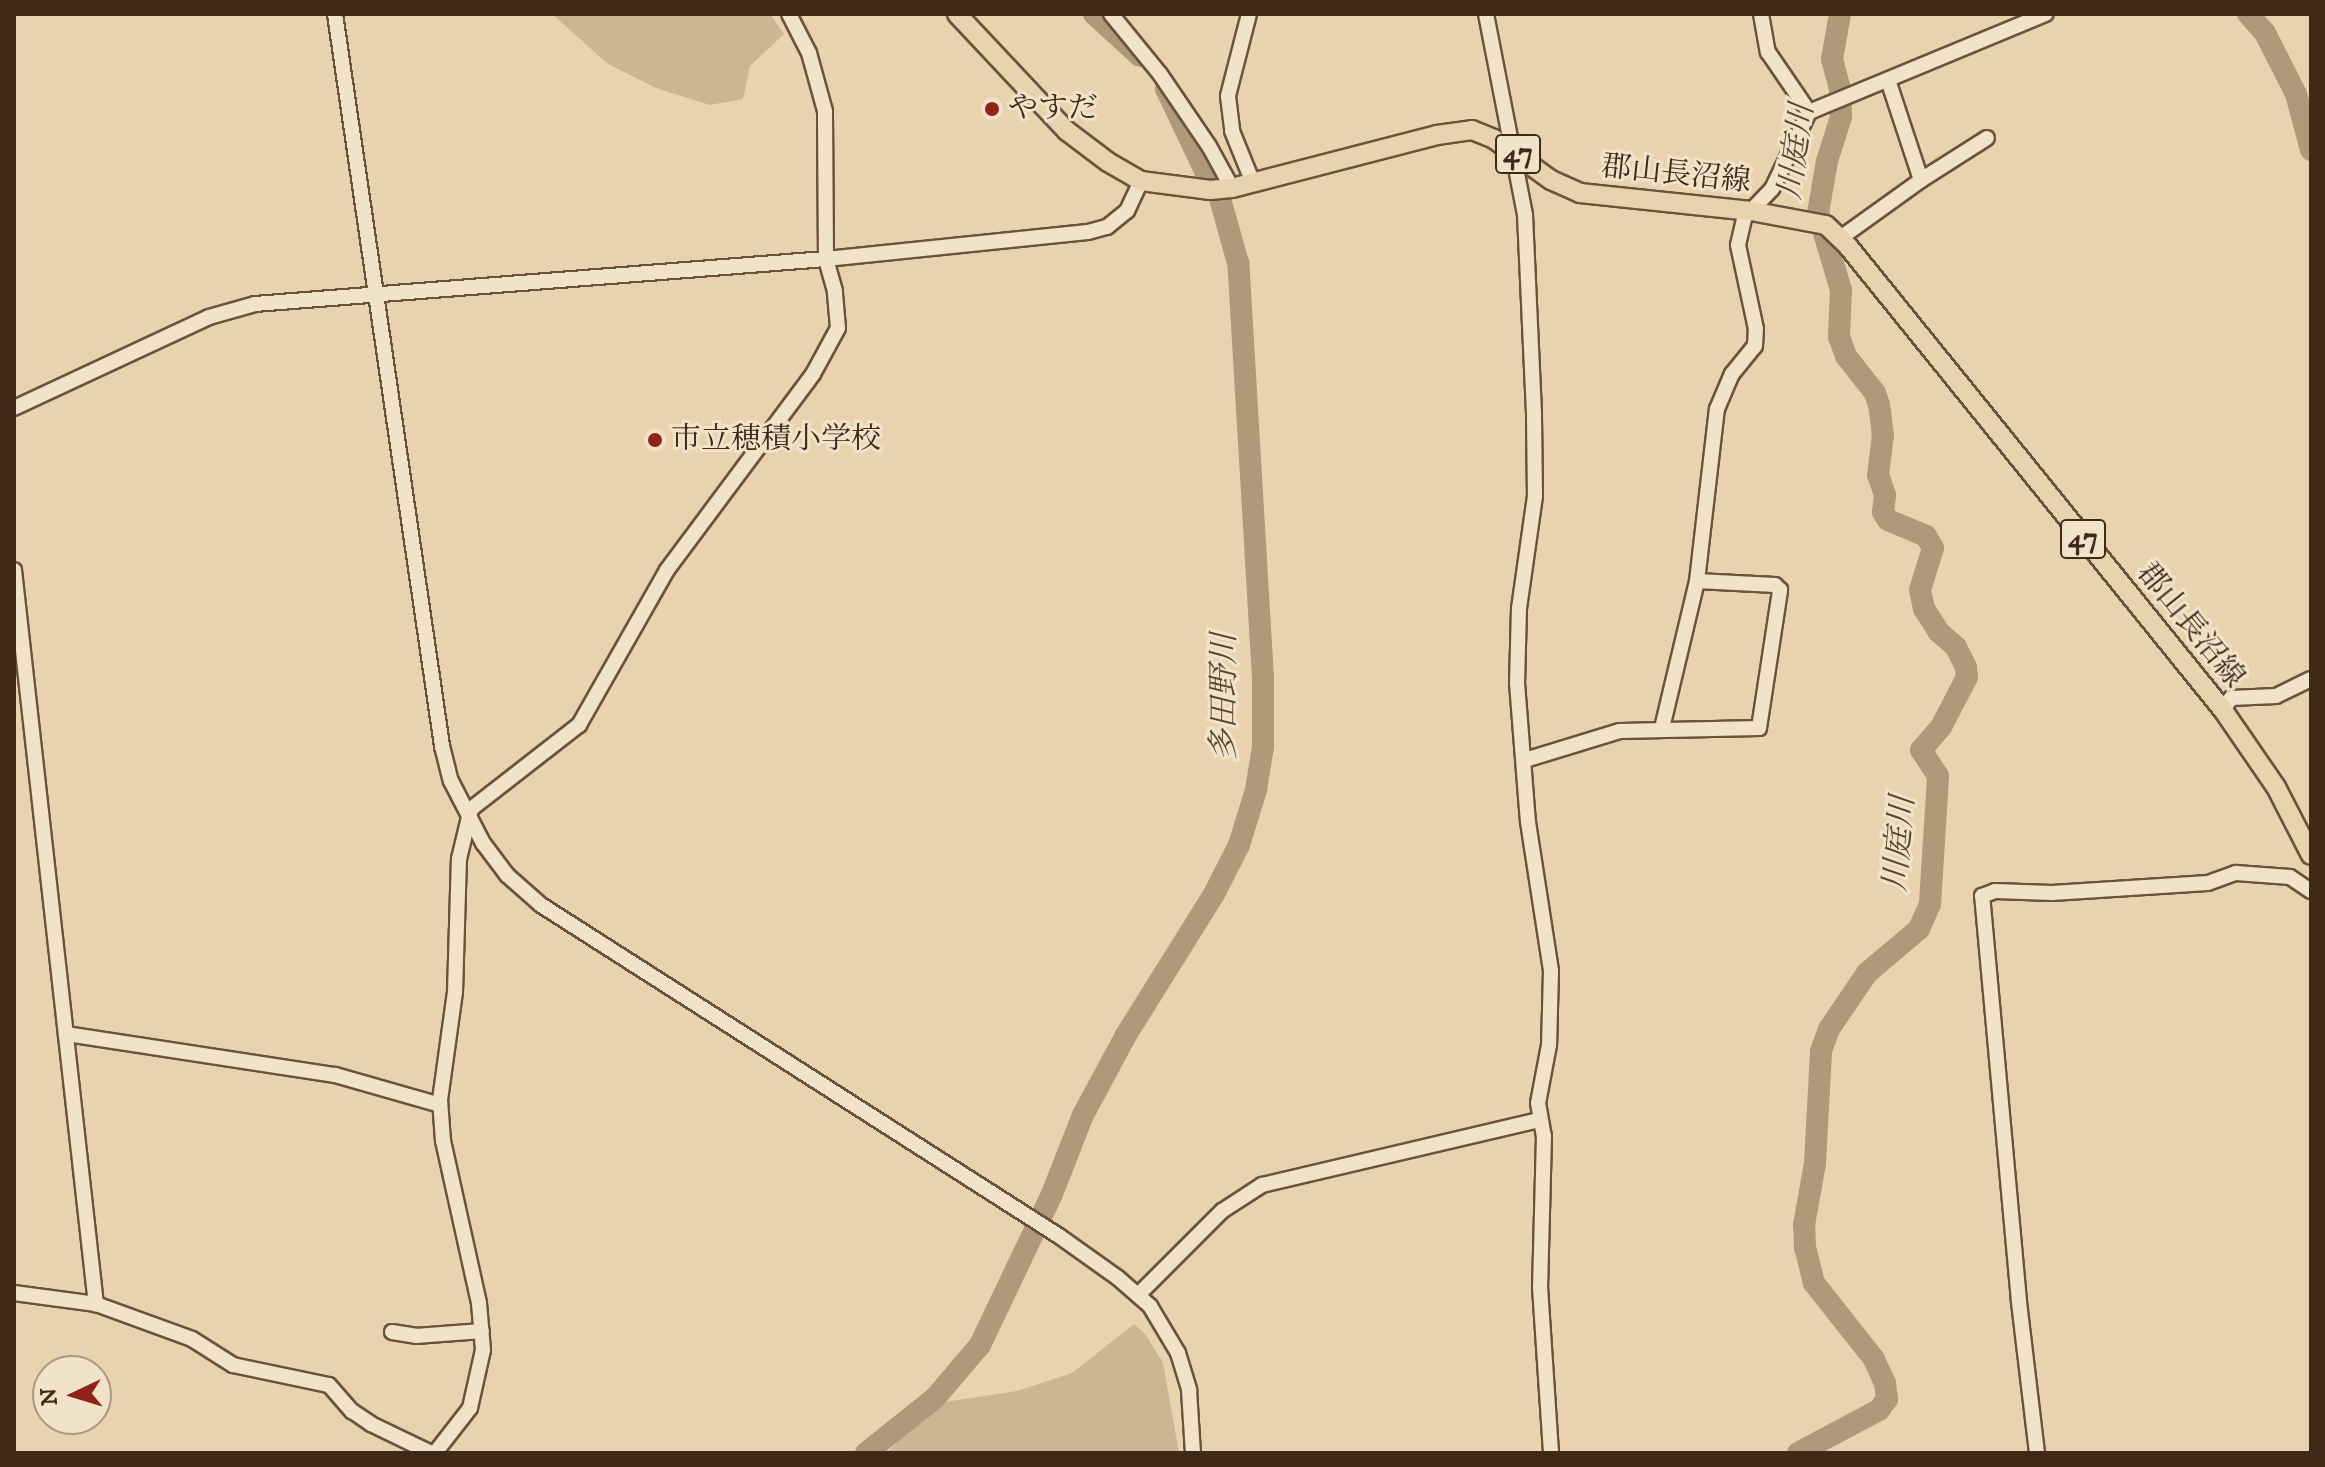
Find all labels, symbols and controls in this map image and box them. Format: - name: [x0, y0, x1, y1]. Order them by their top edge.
- place label: やすだ: [1008, 91, 1098, 127]
- marker: やすだ: [983, 100, 1001, 118]
- water label: 川庭川: [1771, 102, 1823, 202]
- road number: 47: [1494, 130, 1542, 178]
- street label: 郡山長沼線: [1600, 149, 1752, 201]
- place label: 市立穂積小学校: [671, 422, 881, 458]
- marker: 市立穂積小学校: [646, 431, 664, 449]
- road number: 47: [2059, 515, 2107, 563]
- street label: 郡山長沼線: [2129, 556, 2251, 696]
- water label: 多田野川: [1206, 633, 1244, 761]
- water label: 川庭川: [1877, 795, 1923, 893]
- north arrow: [32, 1355, 112, 1435]
- text: N: [35, 1387, 64, 1407]

